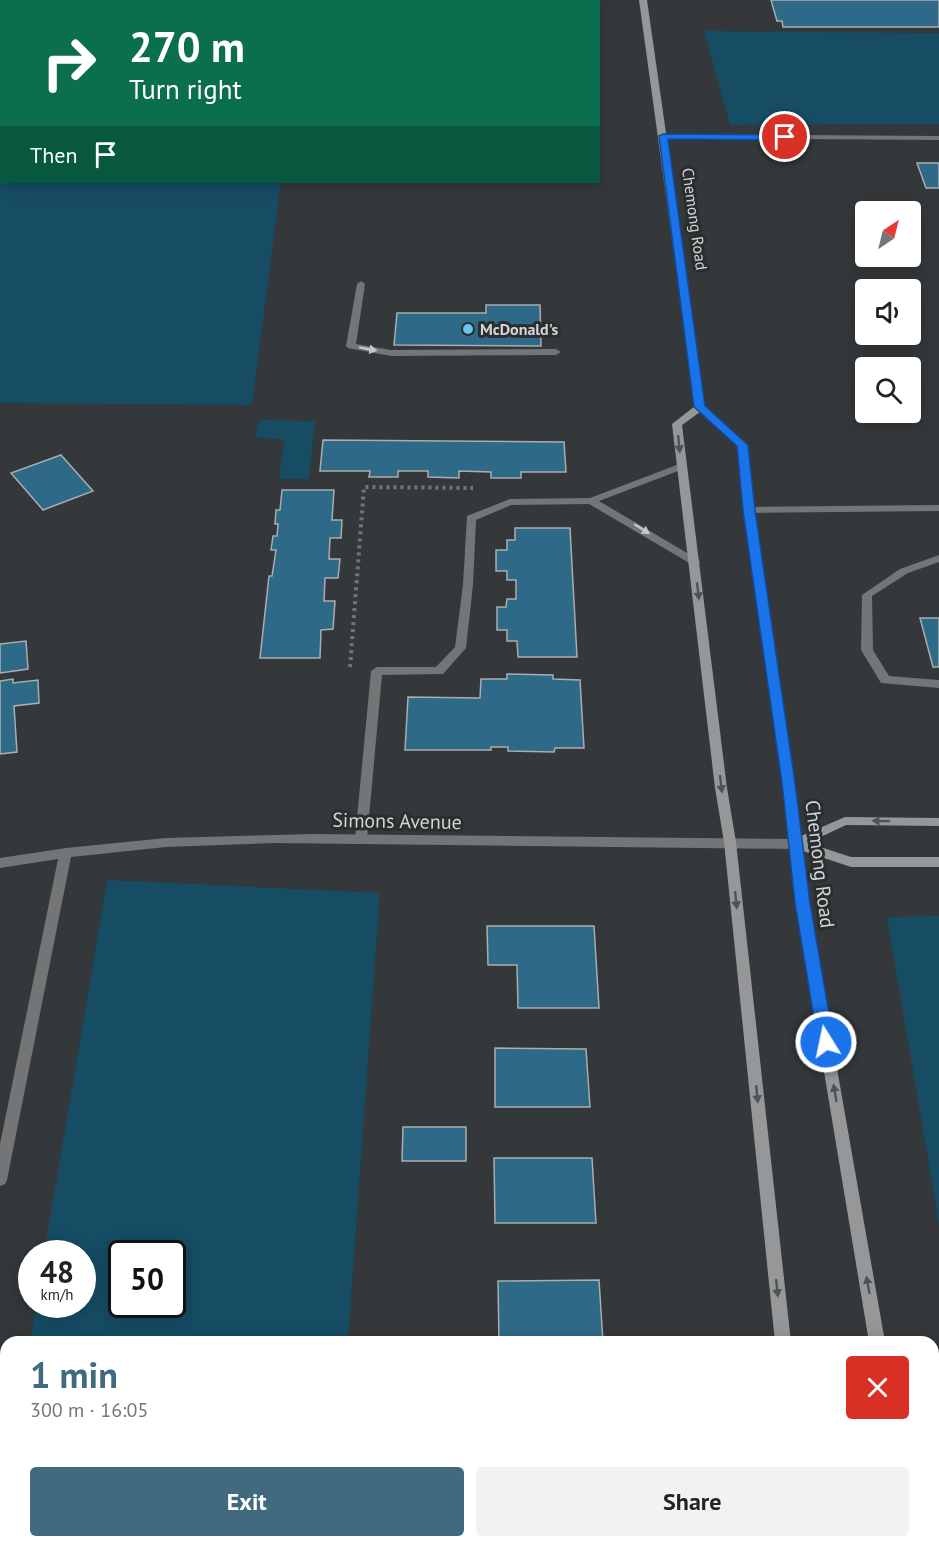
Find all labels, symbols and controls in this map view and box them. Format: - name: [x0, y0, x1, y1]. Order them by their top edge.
- text: 270 m: [129, 19, 245, 74]
- icon: right: [30, 24, 108, 102]
- text: Turn right: [129, 72, 242, 106]
- pin: [759, 111, 810, 162]
- icon: arrive: [768, 120, 801, 153]
- icon: arrive: [89, 138, 122, 171]
- text: Then: [30, 141, 77, 169]
- street label: Chemong Road: [678, 167, 712, 271]
- north arrow: [855, 201, 921, 267]
- map controls: [855, 201, 921, 423]
- button: sound: [855, 279, 921, 345]
- place label: McDonald's: [480, 319, 559, 339]
- marker: McDonald's: [461, 322, 475, 336]
- one-way arrow: [358, 345, 377, 354]
- button: search: [855, 357, 921, 423]
- one-way arrow: [674, 434, 684, 453]
- one-way arrow: [634, 524, 650, 535]
- one-way arrow: [693, 581, 703, 600]
- one-way arrow: [716, 775, 725, 794]
- street label: Chemong Road: [799, 798, 841, 930]
- street label: Simons Avenue: [332, 807, 462, 835]
- one-way arrow: [871, 816, 890, 826]
- one-way arrow: [731, 891, 741, 910]
- position arrow: [794, 1010, 858, 1074]
- one-way arrow: [830, 1083, 839, 1102]
- one-way arrow: [752, 1085, 761, 1104]
- speed limit sign: 50: [108, 1240, 186, 1318]
- text: 48: [40, 1252, 74, 1291]
- one-way arrow: [863, 1275, 872, 1294]
- one-way arrow: [773, 1279, 782, 1298]
- text: km/h: [41, 1285, 73, 1304]
- text: 1 min: [30, 1351, 118, 1398]
- button: close: [846, 1356, 909, 1419]
- text: 300 m · 16:05: [30, 1397, 148, 1423]
- button: Exit: [30, 1467, 464, 1536]
- button: Share: [476, 1467, 909, 1536]

